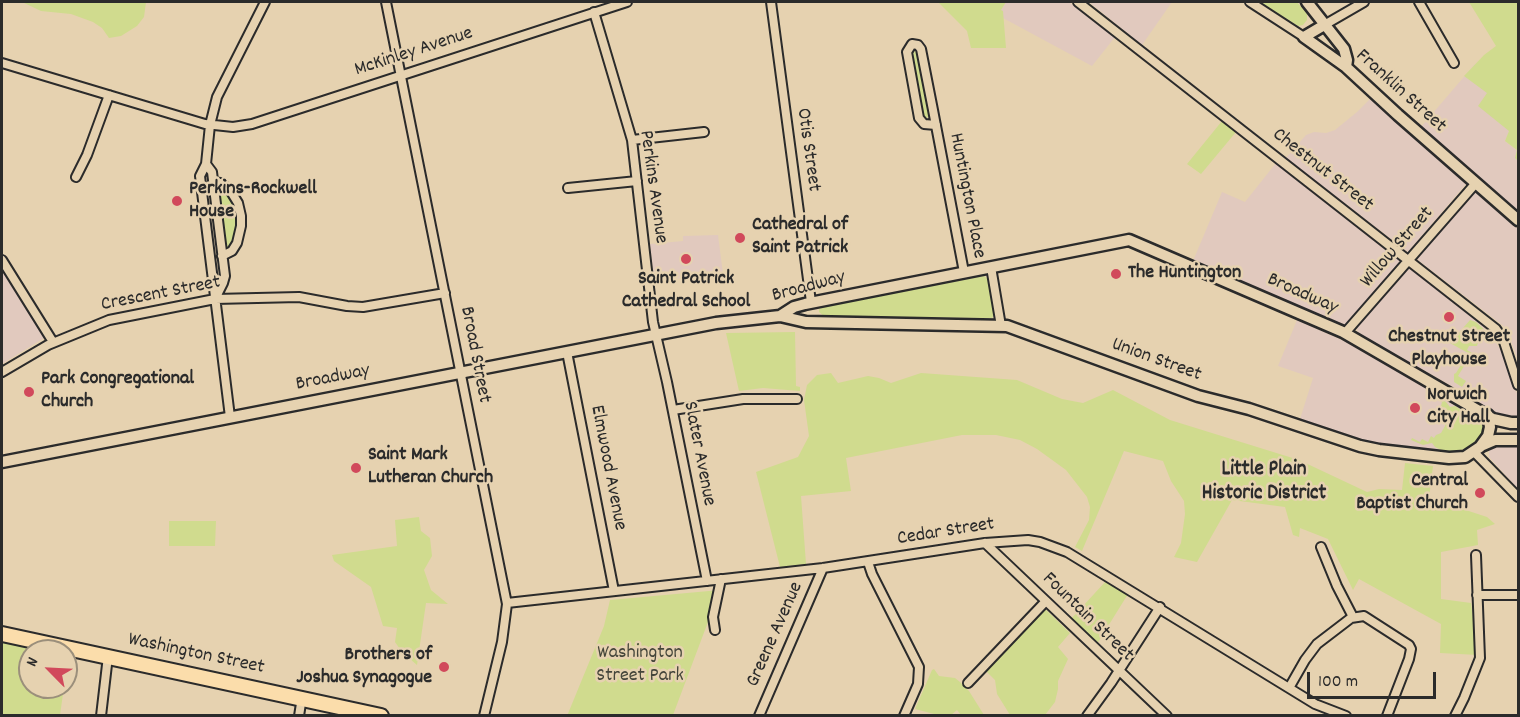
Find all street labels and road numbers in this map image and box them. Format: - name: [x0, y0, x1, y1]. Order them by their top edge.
- street label: McKinley Avenue: [352, 23, 476, 83]
- street label: Franklin Street: [1350, 45, 1450, 139]
- street label: Otis Street: [789, 107, 825, 193]
- street label: Chestnut Street: [1267, 124, 1377, 218]
- street label: Perkins Avenue: [632, 129, 672, 245]
- street label: Huntington Place: [942, 131, 990, 261]
- street label: Willow Street: [1356, 203, 1440, 293]
- street label: Broadway: [770, 267, 848, 309]
- street label: Broadway: [1263, 269, 1341, 321]
- street label: Crescent Street: [99, 272, 223, 318]
- street label: Broad Street: [453, 305, 495, 405]
- street label: Union Street: [1108, 334, 1204, 388]
- street label: Broadway: [294, 360, 372, 398]
- street label: Slater Avenue: [676, 400, 720, 508]
- street label: Elmwood Avenue: [583, 403, 631, 533]
- street label: Cedar Street: [896, 513, 996, 553]
- street label: Fountain Street: [1036, 568, 1138, 668]
- street label: Greene Avenue: [742, 579, 810, 691]
- street label: Washington Street: [126, 629, 266, 681]

